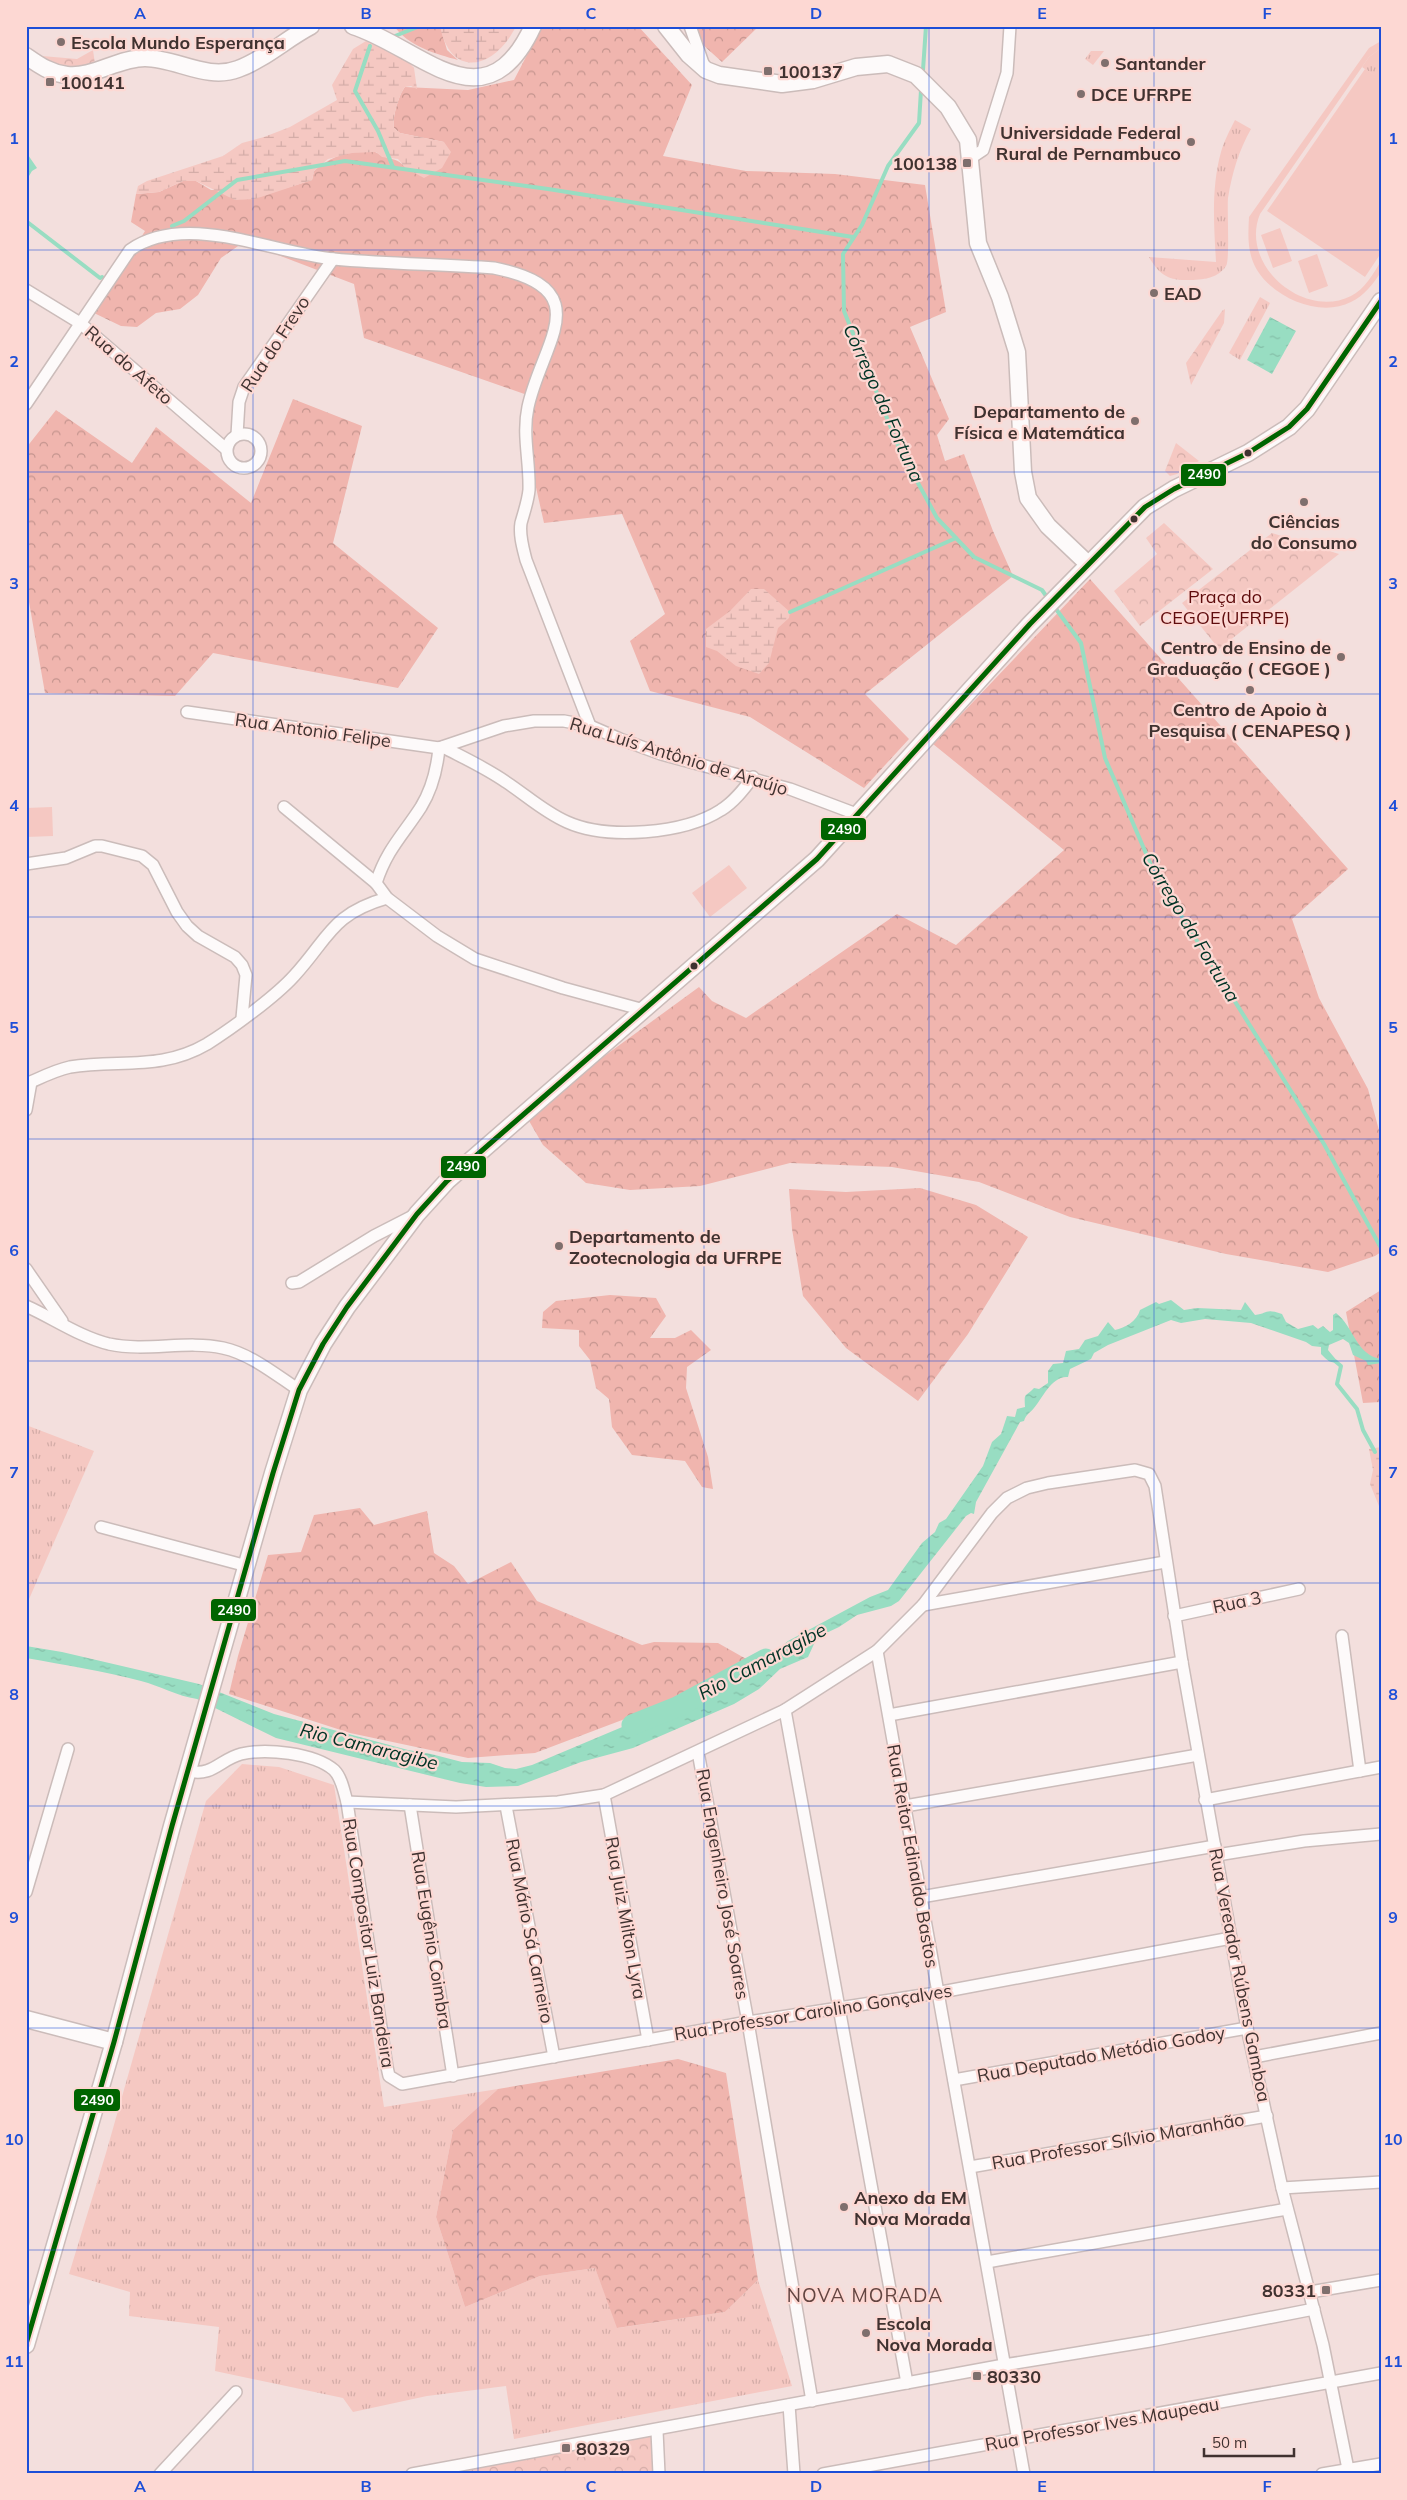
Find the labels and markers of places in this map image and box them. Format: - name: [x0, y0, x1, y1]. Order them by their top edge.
- place label: Escola Mundo Esperança: [71, 31, 285, 54]
- marker: Escola Mundo Esperança: [55, 36, 67, 48]
- place label: Santander: [1115, 52, 1206, 75]
- marker: Santander: [1099, 57, 1111, 69]
- place label: 100137: [778, 60, 843, 83]
- marker: 100137: [762, 65, 774, 77]
- place label: 100141: [60, 71, 125, 94]
- marker: 100141: [44, 76, 56, 88]
- place label: DCE UFRPE: [1091, 83, 1192, 106]
- marker: DCE UFRPE: [1075, 88, 1087, 100]
- place label: Universidade Federal Rural de Pernambuco: [996, 121, 1181, 165]
- marker: Universidade Federal Rural de Pernambuco: [1185, 136, 1197, 148]
- place label: 100138: [892, 152, 957, 175]
- marker: 100138: [961, 157, 973, 169]
- place label: EAD: [1164, 282, 1202, 305]
- marker: EAD: [1148, 287, 1160, 299]
- place label: Departamento de Física e Matemática: [954, 400, 1125, 444]
- marker: Departamento de Física e Matemática: [1129, 415, 1141, 427]
- unlabelled marker: [1243, 448, 1253, 458]
- marker: Ciências do Consumo: [1298, 496, 1310, 508]
- place label: Ciências do Consumo: [1251, 510, 1357, 554]
- unlabelled marker: [1129, 514, 1139, 524]
- place label: Centro de Ensino de Graduação ( CEGOE ): [1147, 636, 1331, 680]
- marker: Centro de Ensino de Graduação ( CEGOE ): [1335, 651, 1347, 663]
- marker: Centro de Apoio à Pesquisa ( CENAPESQ ): [1244, 684, 1256, 696]
- place label: Centro de Apoio à Pesquisa ( CENAPESQ ): [1148, 698, 1352, 742]
- unlabelled marker: [689, 961, 699, 971]
- place label: Departamento de Zootecnologia da UFRPE: [569, 1225, 782, 1269]
- marker: Departamento de Zootecnologia da UFRPE: [553, 1240, 565, 1252]
- place label: Anexo da EM Nova Morada: [854, 2186, 971, 2230]
- marker: Anexo da EM Nova Morada: [838, 2201, 850, 2213]
- place label: 80331: [1262, 2279, 1316, 2302]
- marker: 80331: [1320, 2284, 1332, 2296]
- place label: Escola Nova Morada: [876, 2312, 993, 2356]
- marker: Escola Nova Morada: [860, 2327, 872, 2339]
- place label: 80330: [987, 2365, 1041, 2388]
- marker: 80330: [971, 2370, 983, 2382]
- place label: 80329: [576, 2437, 630, 2460]
- marker: 80329: [560, 2442, 572, 2454]

